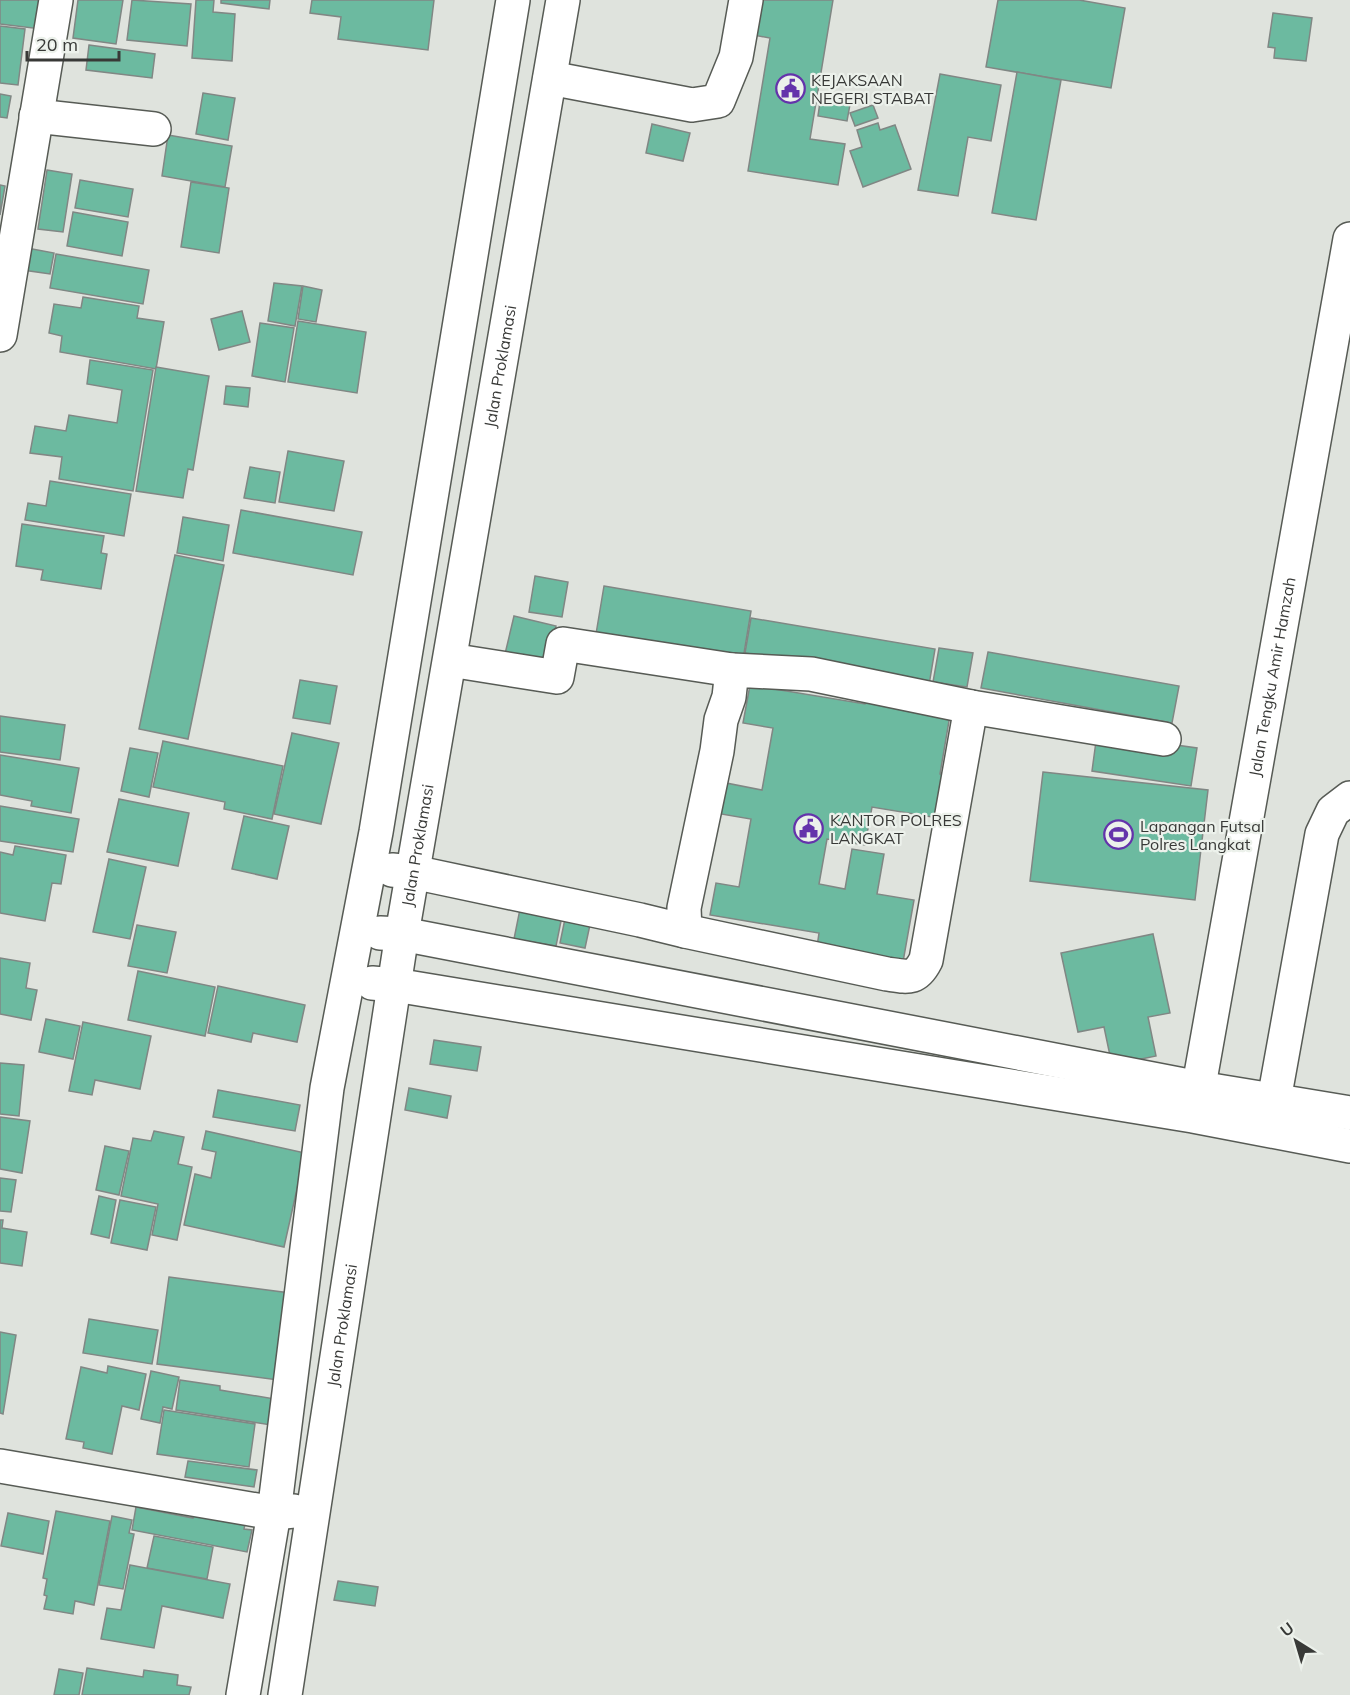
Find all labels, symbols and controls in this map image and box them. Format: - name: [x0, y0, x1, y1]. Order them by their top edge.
- scale bar: [27, 24, 118, 62]
- text: 20 m: [36, 33, 78, 56]
- place label: KEJAKSAAN NEGERI STABAT: [811, 70, 934, 108]
- public building icon: KEJAKSAAN NEGERI STABAT: [774, 73, 806, 105]
- street label: Jalan Proklamasi: [479, 303, 520, 429]
- street label: Jalan Tengku Amir Hamzah: [1244, 575, 1300, 778]
- street label: Jalan Proklamasi: [397, 782, 438, 908]
- place label: KANTOR POLRES LANGKAT: [830, 810, 962, 848]
- public building icon: KANTOR POLRES LANGKAT: [793, 813, 825, 845]
- place label: Lapangan Futsal Polres Langkat: [1140, 816, 1265, 854]
- sports icon: Lapangan Futsal Polres Langkat: [1103, 819, 1135, 851]
- street label: Jalan Proklamasi: [323, 1262, 361, 1388]
- north arrow: [1266, 1611, 1326, 1671]
- text: U: [1276, 1617, 1298, 1641]

